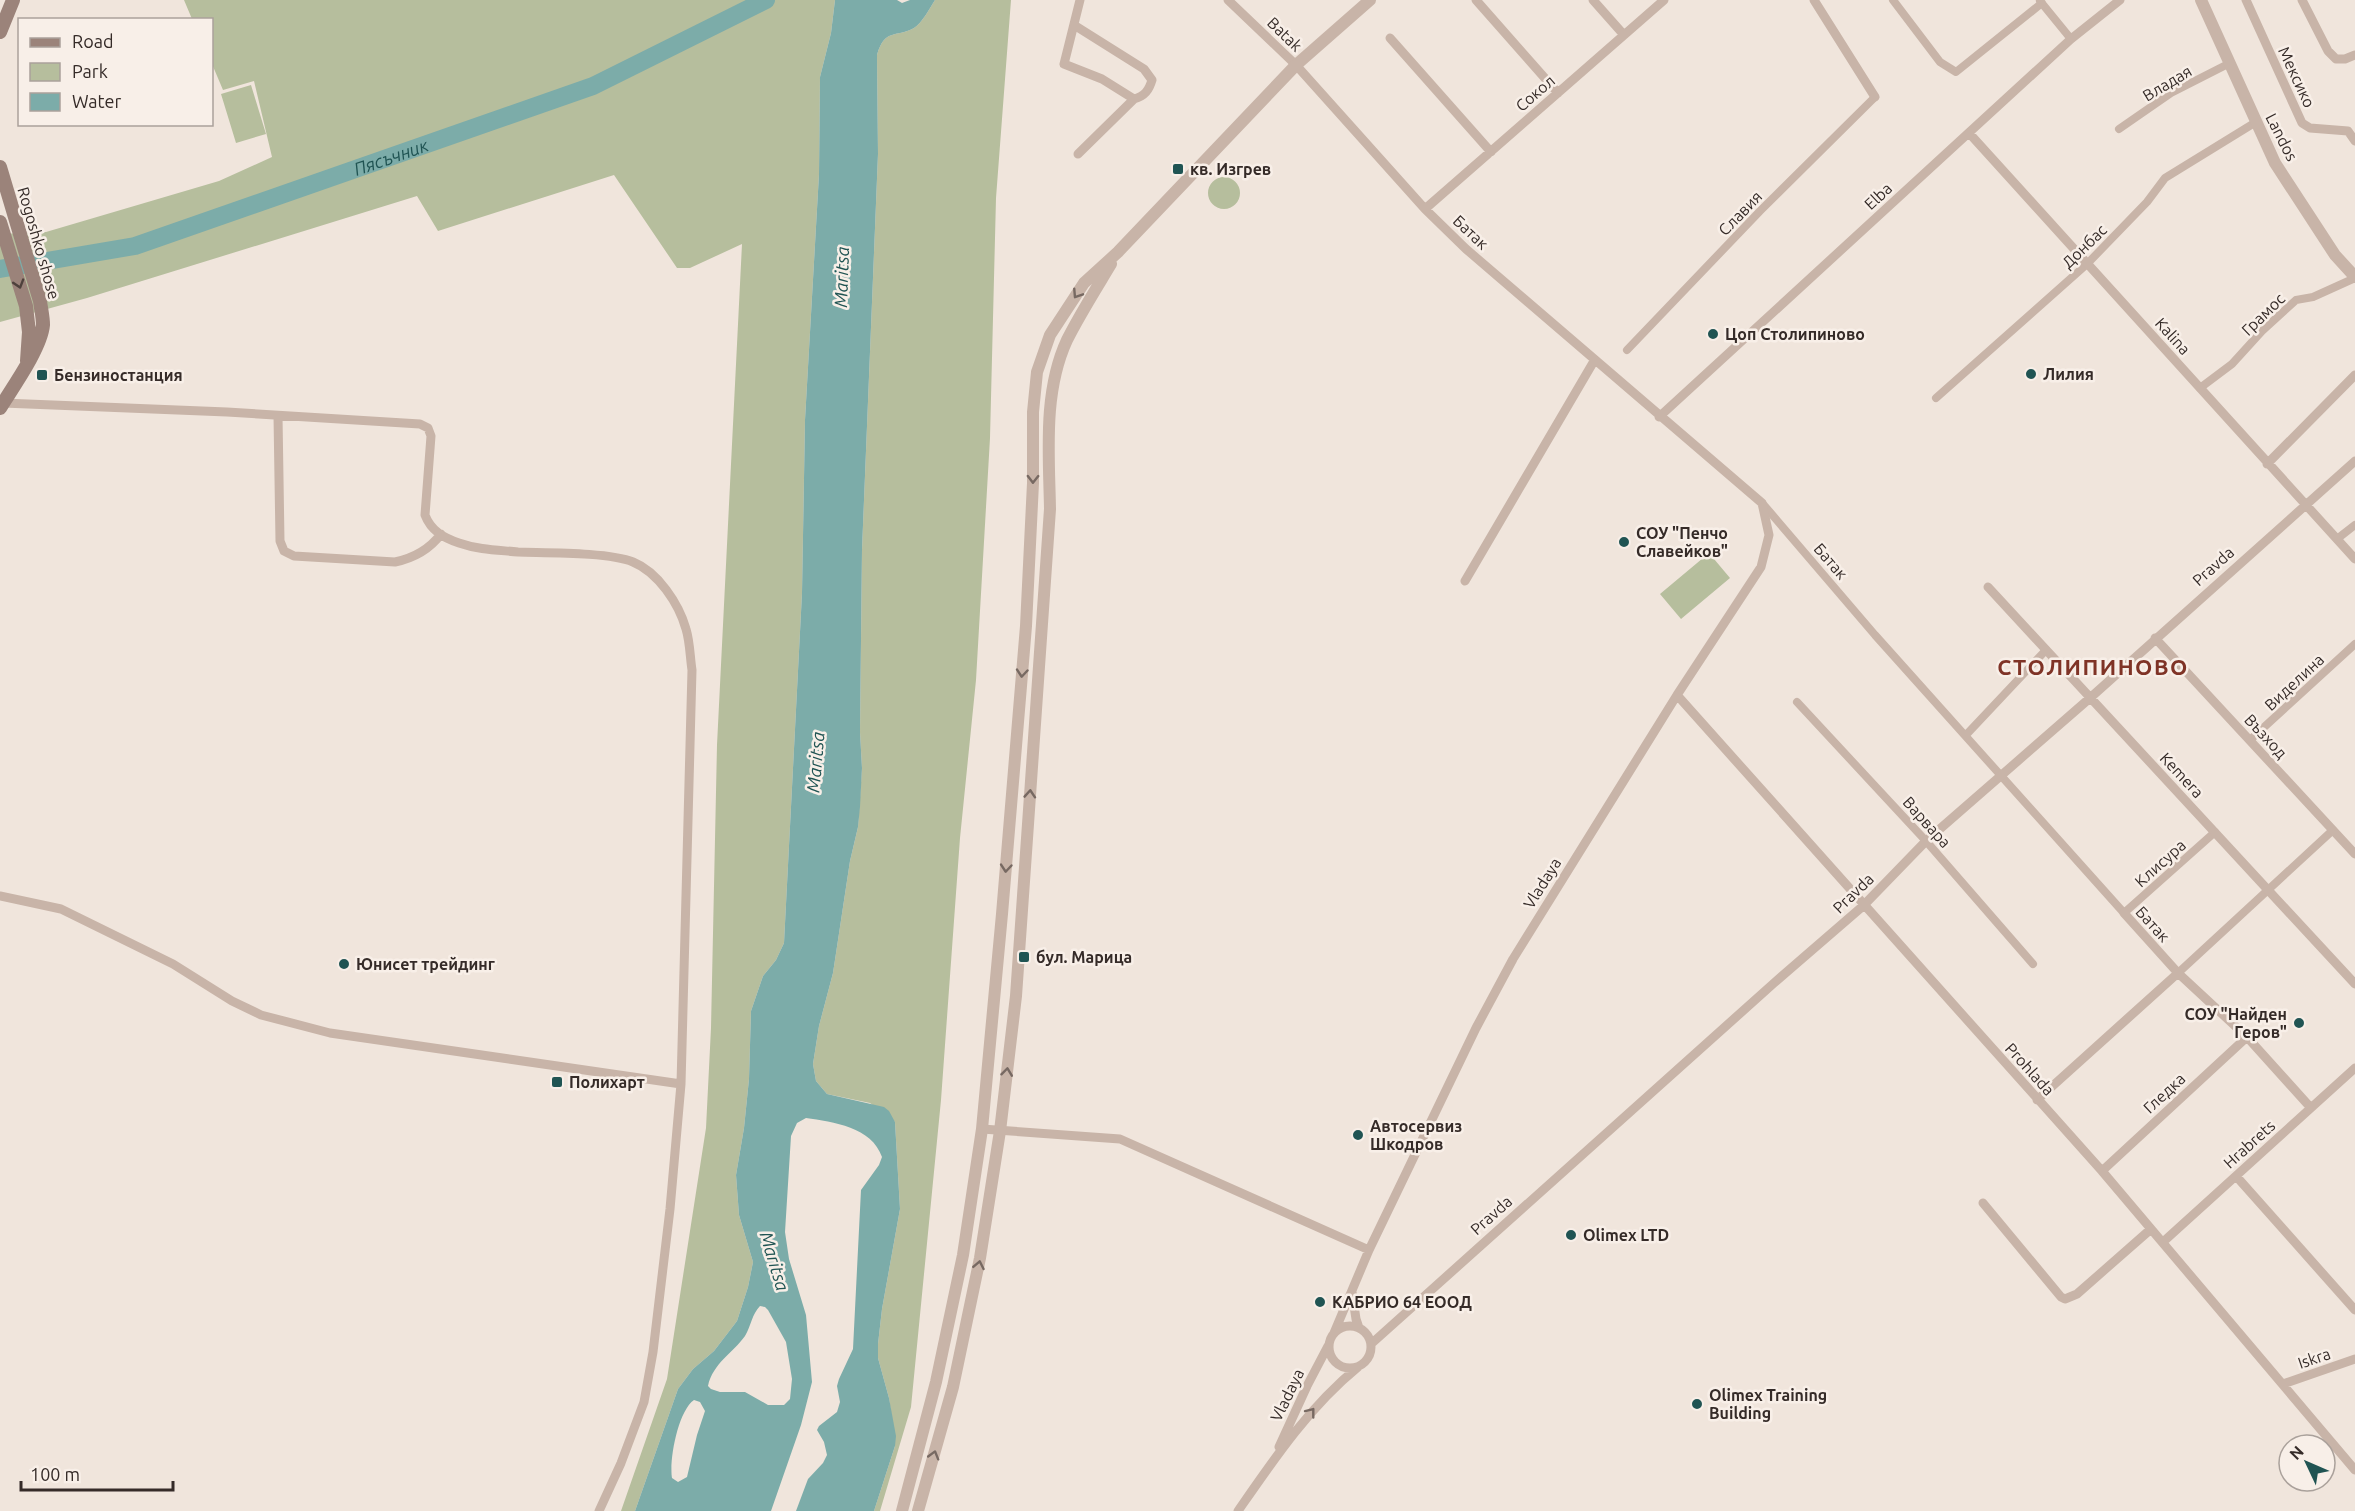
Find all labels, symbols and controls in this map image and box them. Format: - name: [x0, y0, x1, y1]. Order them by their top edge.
- street label: Batak: [1264, 13, 1306, 55]
- legend: [18, 18, 213, 126]
- text: Road: [72, 31, 114, 51]
- street label: Мексико: [2275, 44, 2319, 110]
- text: Park: [72, 61, 108, 81]
- street label: Владая: [2139, 61, 2195, 105]
- street label: Сокол: [1512, 71, 1558, 115]
- text: Water: [72, 91, 122, 111]
- street label: Landos: [2262, 110, 2302, 164]
- water label: Пясъчник: [351, 134, 431, 179]
- place label: кв. Изгрев: [1190, 160, 1271, 178]
- marker: кв. Изгрев: [1171, 162, 1185, 176]
- street label: Elba: [1861, 179, 1895, 213]
- street label: Rogoshko shose: [14, 185, 64, 301]
- street label: Славия: [1715, 187, 1765, 239]
- street label: Батак: [1450, 211, 1492, 253]
- street label: Донбас: [2058, 220, 2110, 272]
- water label: Maritsa: [830, 246, 852, 308]
- one-way arrow: [12, 278, 25, 289]
- one-way arrow: [1073, 287, 1084, 298]
- street label: Грамос: [2238, 289, 2289, 339]
- street label: Kalina: [2152, 314, 2194, 358]
- place label: Цоп Столипиново: [1725, 325, 1865, 343]
- marker: Цоп Столипиново: [1706, 327, 1720, 341]
- place label: Лилия: [2043, 365, 2094, 383]
- place label: Бензиностанция: [54, 366, 183, 384]
- marker: Лилия: [2024, 367, 2038, 381]
- marker: Бензиностанция: [35, 368, 49, 382]
- one-way arrow: [1026, 474, 1039, 483]
- place label: СОУ "Пенчо Славейков": [1636, 524, 1728, 560]
- marker: СОУ "Пенчо Славейков": [1617, 535, 1631, 549]
- street label: Батак: [1811, 539, 1851, 583]
- street label: Pravda: [2189, 543, 2237, 589]
- street label: Виделина: [2261, 650, 2327, 714]
- district label: СТОЛИПИНОВО: [1997, 654, 2189, 679]
- one-way arrow: [1016, 669, 1029, 678]
- street label: Възход: [2241, 710, 2291, 762]
- water label: Maritsa: [802, 731, 828, 793]
- street label: Kemera: [2157, 749, 2207, 801]
- one-way arrow: [1023, 790, 1036, 799]
- street label: Варвара: [1899, 793, 1955, 851]
- street label: Клисура: [2131, 836, 2189, 890]
- street label: Vladaya: [1520, 854, 1564, 912]
- one-way arrow: [1000, 863, 1013, 872]
- street label: Pravda: [1829, 869, 1877, 917]
- street label: Батак: [2132, 902, 2174, 946]
- place label: бул. Марица: [1036, 948, 1132, 966]
- marker: бул. Марица: [1017, 950, 1031, 964]
- place label: Юнисет трейдинг: [356, 955, 495, 973]
- marker: Юнисет трейдинг: [337, 957, 351, 971]
- place label: СОУ "Найден Геров": [2185, 1005, 2287, 1041]
- marker: СОУ "Найден Геров": [2292, 1016, 2306, 1030]
- street label: Prohlada: [2002, 1039, 2058, 1099]
- one-way arrow: [1000, 1067, 1013, 1077]
- street label: Гледка: [2139, 1069, 2189, 1117]
- place label: Полихарт: [569, 1073, 645, 1091]
- marker: Полихарт: [550, 1075, 564, 1089]
- street label: Hrabrets: [2220, 1116, 2278, 1172]
- place label: Автосервиз Шкодров: [1370, 1117, 1462, 1153]
- marker: Автосервиз Шкодров: [1351, 1128, 1365, 1142]
- street label: Pravda: [1467, 1192, 1515, 1238]
- place label: Olimex LTD: [1583, 1226, 1669, 1244]
- marker: Olimex LTD: [1564, 1228, 1578, 1242]
- water label: Maritsa: [757, 1229, 794, 1293]
- one-way arrow: [971, 1260, 984, 1270]
- place label: КАБРИО 64 ЕООД: [1332, 1293, 1472, 1311]
- marker: КАБРИО 64 ЕООД: [1313, 1295, 1327, 1309]
- street label: Iskra: [2295, 1344, 2333, 1372]
- street label: Vladaya: [1267, 1366, 1307, 1424]
- place label: Olimex Training Building: [1709, 1386, 1827, 1422]
- marker: Olimex Training Building: [1690, 1397, 1704, 1411]
- one-way arrow: [1304, 1408, 1315, 1419]
- north arrow: [2277, 1433, 2337, 1493]
- text: N: [2286, 1442, 2307, 1463]
- one-way arrow: [927, 1450, 939, 1461]
- scale bar: [21, 1454, 172, 1492]
- text: 100 m: [30, 1464, 80, 1484]

